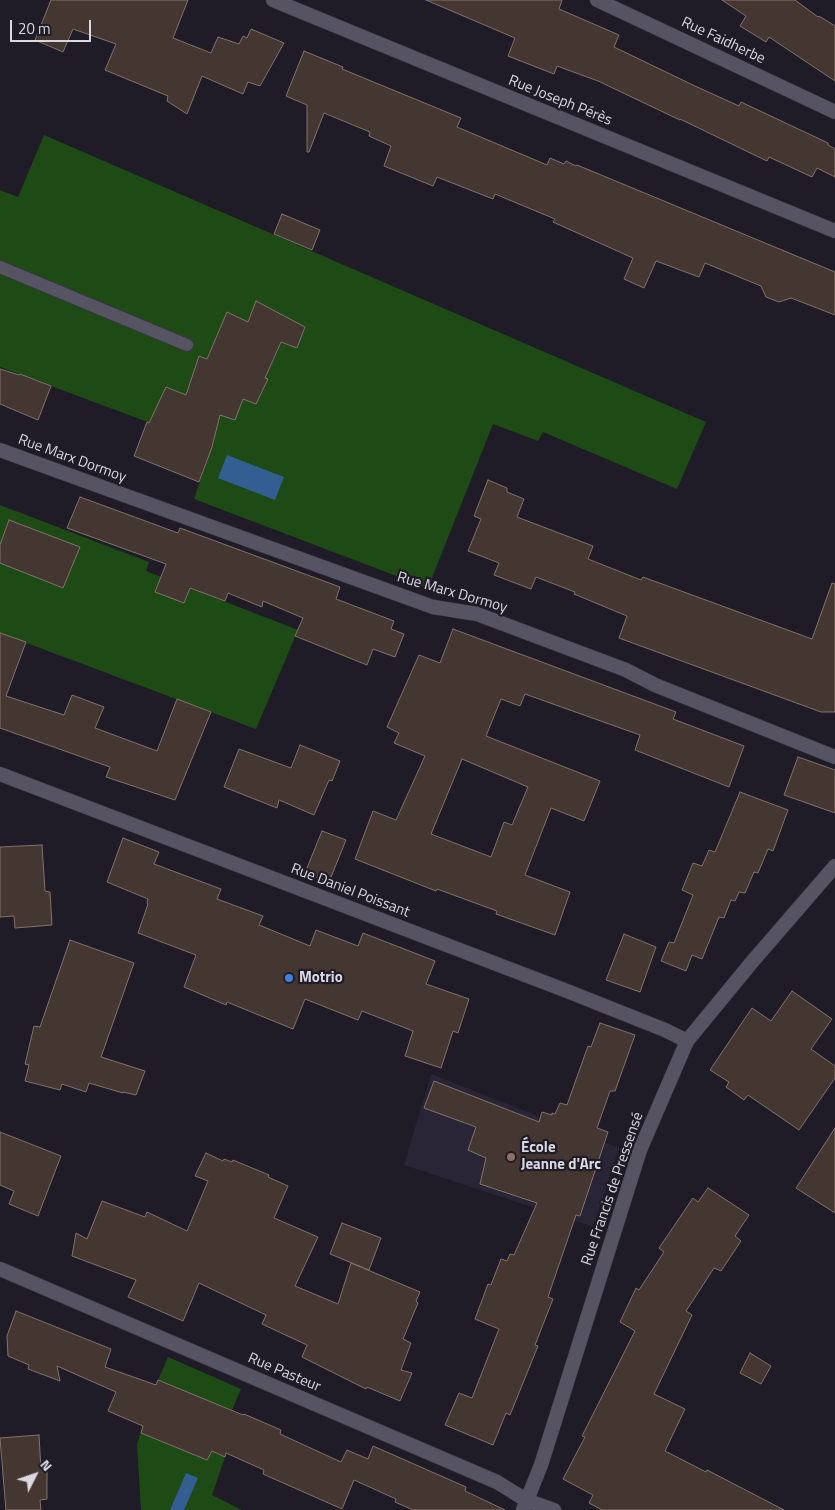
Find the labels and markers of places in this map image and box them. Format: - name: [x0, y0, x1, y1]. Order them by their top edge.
- place label: Motrio: [299, 969, 343, 987]
- marker: Motrio: [283, 972, 295, 984]
- place label: École Jeanne d'Arc: [521, 1139, 601, 1174]
- marker: École Jeanne d'Arc: [505, 1151, 517, 1163]

